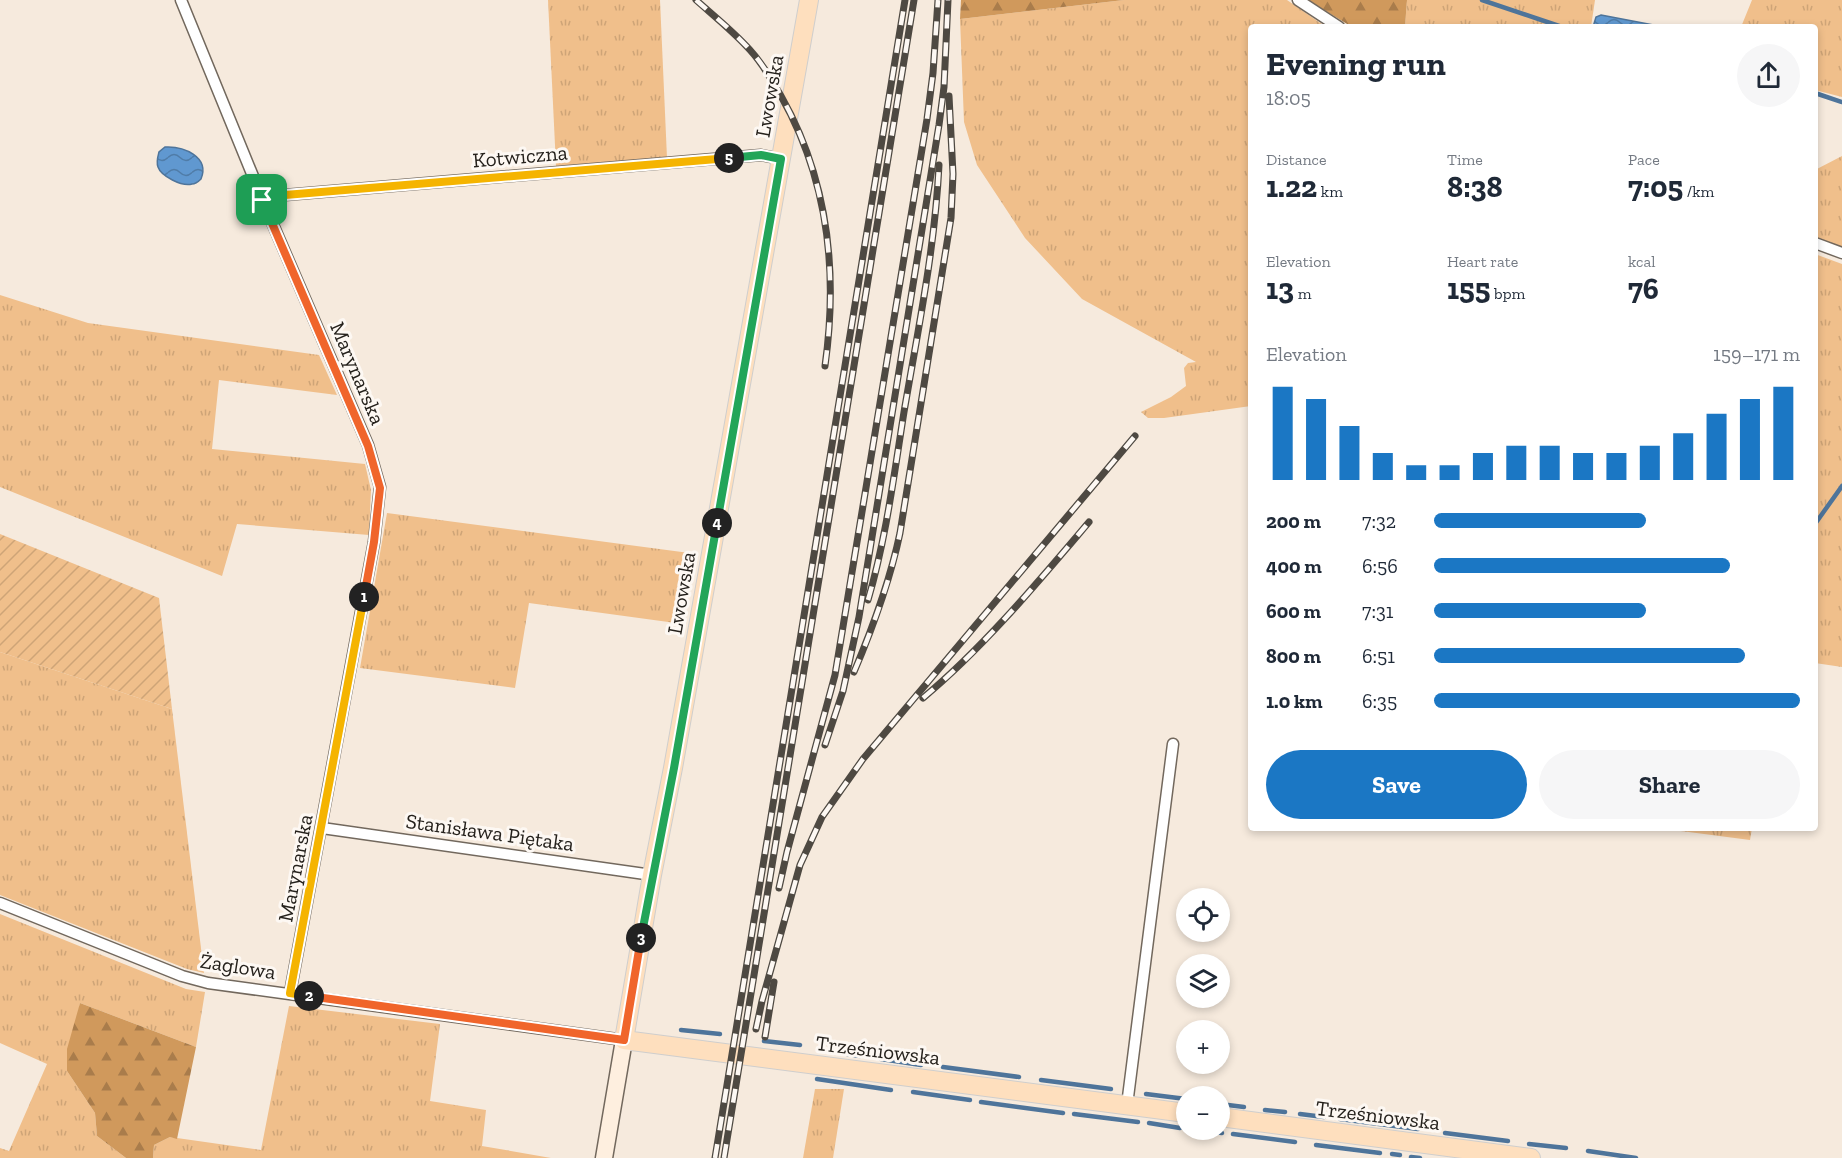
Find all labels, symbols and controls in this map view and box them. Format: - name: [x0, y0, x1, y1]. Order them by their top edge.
- text: Evening run: [1266, 44, 1446, 83]
- button: share: [1737, 44, 1800, 107]
- street label: Lwowska: [749, 53, 789, 139]
- text: 18:05: [1266, 86, 1311, 110]
- street label: Kotwiczna: [471, 139, 569, 173]
- pin: 5: [714, 143, 744, 173]
- text: 5: [725, 148, 733, 167]
- text: Distance: [1266, 150, 1327, 169]
- text: Time: [1447, 150, 1483, 169]
- text: Pace: [1628, 150, 1660, 169]
- text: 1.22: [1266, 169, 1317, 205]
- text: 8:38: [1447, 169, 1503, 205]
- text: 7:05: [1628, 169, 1683, 205]
- pin: [236, 174, 287, 225]
- text: km: [1317, 182, 1343, 201]
- text: /km: [1683, 182, 1714, 201]
- icon: arrive: [245, 183, 278, 216]
- text: Elevation: [1266, 252, 1331, 271]
- text: Heart rate: [1447, 252, 1518, 271]
- text: kcal: [1628, 252, 1655, 271]
- text: 13: [1266, 271, 1294, 307]
- text: 155: [1447, 271, 1490, 307]
- text: 76: [1628, 271, 1659, 307]
- text: m: [1294, 284, 1312, 303]
- text: bpm: [1490, 284, 1525, 303]
- street label: Marynarska: [325, 318, 391, 428]
- text: Elevation: [1266, 342, 1347, 366]
- text: 159–171 m: [1713, 342, 1800, 366]
- pin: 4: [702, 508, 732, 538]
- text: 200 m: [1266, 509, 1321, 533]
- text: 7:32: [1362, 509, 1396, 533]
- text: 4: [712, 513, 722, 532]
- street label: Lwowska: [661, 550, 701, 636]
- text: 400 m: [1266, 554, 1322, 578]
- text: 6:56: [1362, 554, 1398, 578]
- pin: 1: [349, 582, 379, 612]
- text: 1: [361, 587, 367, 606]
- text: 600 m: [1266, 599, 1321, 623]
- text: 7:31: [1362, 599, 1393, 623]
- text: 800 m: [1266, 644, 1321, 668]
- text: 6:51: [1362, 644, 1395, 668]
- text: 1.0 km: [1266, 689, 1322, 713]
- text: 6:35: [1362, 689, 1397, 713]
- button: Save: [1266, 750, 1527, 819]
- button: Share: [1539, 750, 1800, 819]
- street label: Stanisława Piętaka: [404, 808, 576, 856]
- street label: Marynarska: [272, 812, 318, 924]
- map controls: [1176, 888, 1230, 1140]
- button: locate: [1176, 888, 1230, 942]
- pin: 3: [626, 923, 656, 953]
- text: 3: [637, 928, 645, 947]
- street label: Żaglowa: [198, 948, 278, 984]
- button: layers: [1176, 954, 1230, 1008]
- pin: 2: [294, 981, 324, 1011]
- text: 2: [305, 986, 313, 1005]
- button: +: [1176, 1020, 1230, 1074]
- street label: Trześniowska: [814, 1030, 942, 1070]
- button: −: [1176, 1086, 1230, 1140]
- street label: Trześniowska: [1314, 1095, 1442, 1135]

